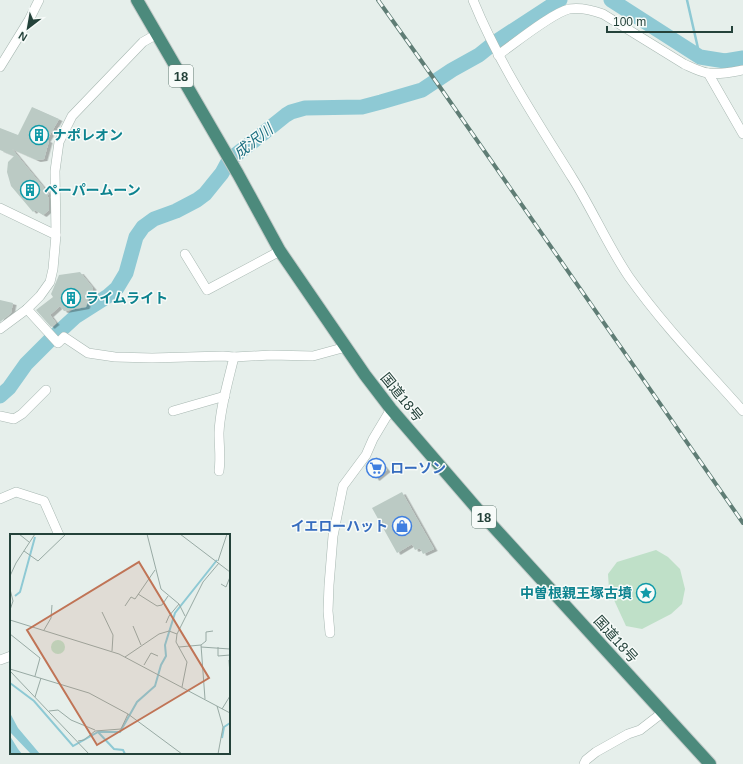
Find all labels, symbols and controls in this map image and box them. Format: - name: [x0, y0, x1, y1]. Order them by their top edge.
- north arrow: [8, 8, 48, 48]
- scale bar: [607, 8, 732, 34]
- text: 100 m: [613, 15, 646, 29]
- text: N: [16, 29, 29, 44]
- road number: 18: [169, 65, 193, 87]
- water label: 成沢川: [230, 119, 278, 162]
- building icon: ナポレオン: [28, 124, 50, 146]
- place label: ナポレオン: [53, 127, 123, 143]
- building icon: ペーパームーン: [19, 179, 41, 201]
- place label: ペーパームーン: [44, 182, 141, 198]
- building icon: ライムライト: [60, 287, 82, 309]
- place label: ライムライト: [85, 290, 168, 306]
- street label: 国道18号: [378, 370, 426, 424]
- supermarket icon: ローソン: [365, 457, 387, 479]
- place label: ローソン: [390, 460, 446, 476]
- road number: 18: [472, 506, 496, 528]
- shop icon: イエローハット: [391, 515, 413, 537]
- place label: イエローハット: [290, 518, 388, 534]
- inset map: [10, 534, 230, 754]
- place icon: 中曽根親王塚古墳: [635, 582, 657, 604]
- place label: 中曽根親王塚古墳: [520, 585, 632, 601]
- street label: 国道18号: [591, 612, 641, 666]

